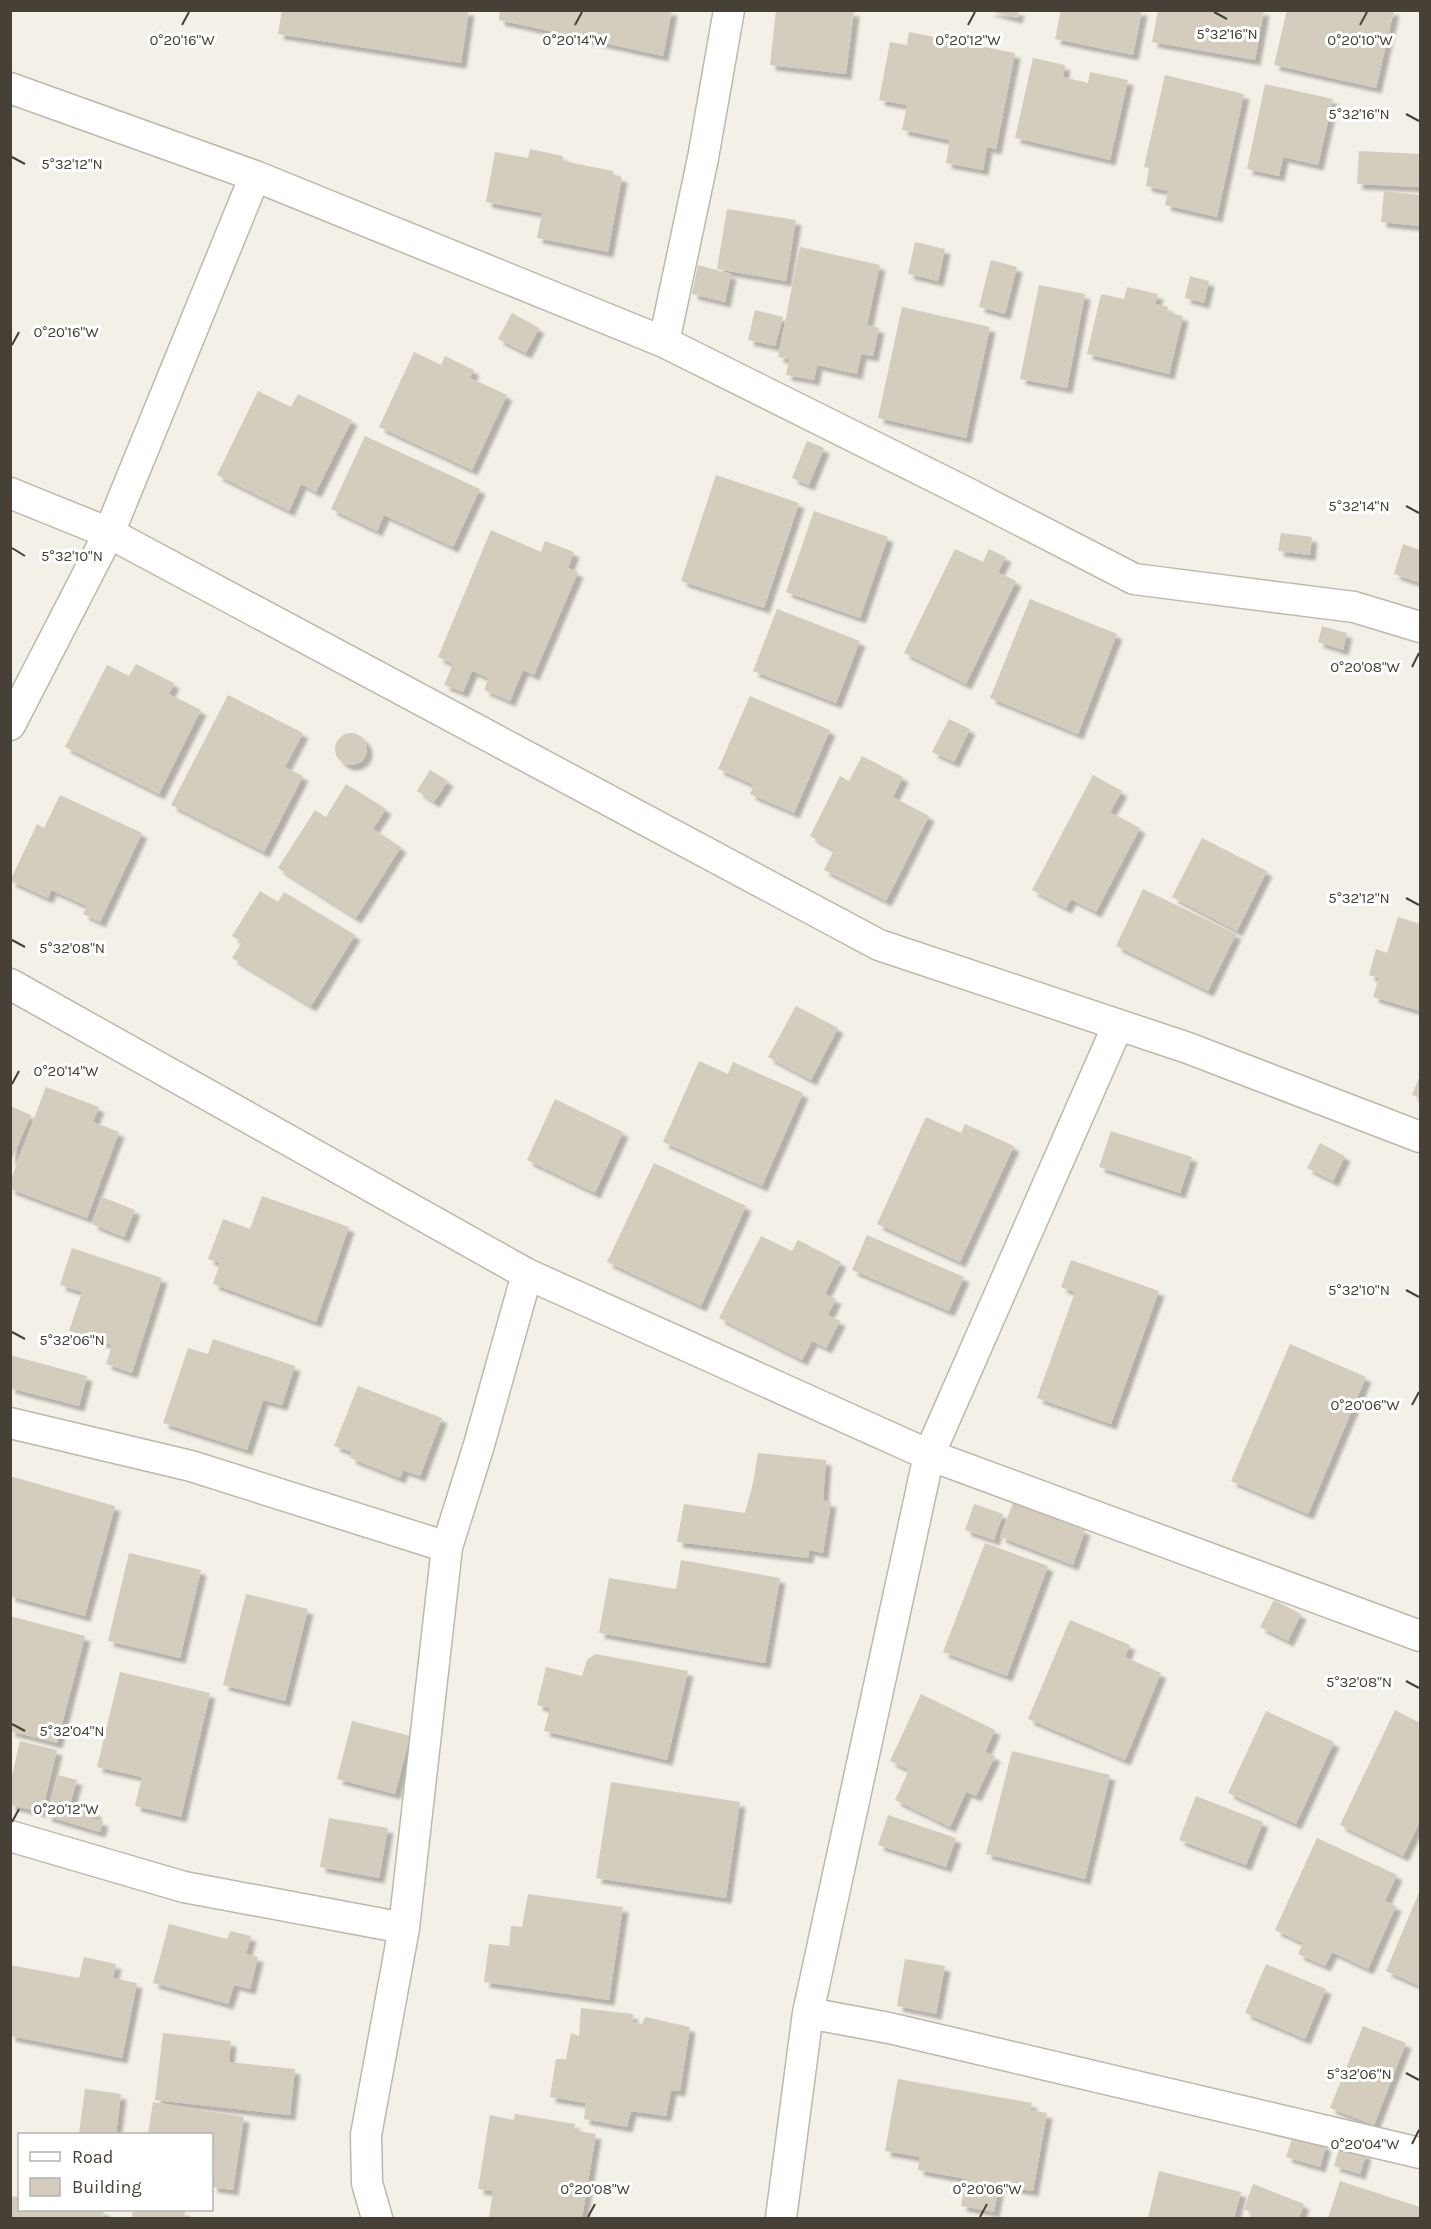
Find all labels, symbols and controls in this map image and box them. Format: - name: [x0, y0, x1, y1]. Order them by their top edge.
- text: 5°32'16"N: [1196, 25, 1258, 43]
- text: 0°20'16"W: [149, 31, 215, 49]
- text: 0°20'14"W: [543, 31, 608, 49]
- text: 0°20'12"W: [935, 31, 1001, 49]
- text: 0°20'10"W: [1327, 31, 1393, 49]
- text: 5°32'16"N: [1328, 105, 1390, 123]
- text: 5°32'12"N: [41, 155, 103, 173]
- text: 0°20'16"W: [33, 323, 99, 341]
- text: 5°32'14"N: [1328, 497, 1390, 515]
- text: 5°32'10"N: [41, 547, 103, 565]
- text: 0°20'08"W: [1330, 658, 1400, 676]
- text: 5°32'12"N: [1328, 889, 1390, 907]
- text: 5°32'08"N: [39, 939, 105, 957]
- text: 0°20'14"W: [34, 1062, 99, 1080]
- text: 5°32'10"N: [1328, 1281, 1390, 1299]
- text: 5°32'06"N: [39, 1331, 105, 1349]
- text: 0°20'06"W: [1330, 1396, 1400, 1414]
- text: 5°32'08"N: [1326, 1673, 1392, 1691]
- text: 5°32'04"N: [39, 1722, 105, 1740]
- text: 0°20'12"W: [33, 1800, 99, 1818]
- text: 5°32'06"N: [1326, 2065, 1392, 2083]
- legend: [18, 2133, 213, 2211]
- text: 0°20'04"W: [1331, 2135, 1400, 2153]
- text: Road: [72, 2146, 113, 2168]
- text: Building: [72, 2176, 142, 2198]
- text: 0°20'08"W: [560, 2180, 630, 2198]
- text: 0°20'06"W: [952, 2180, 1022, 2198]

